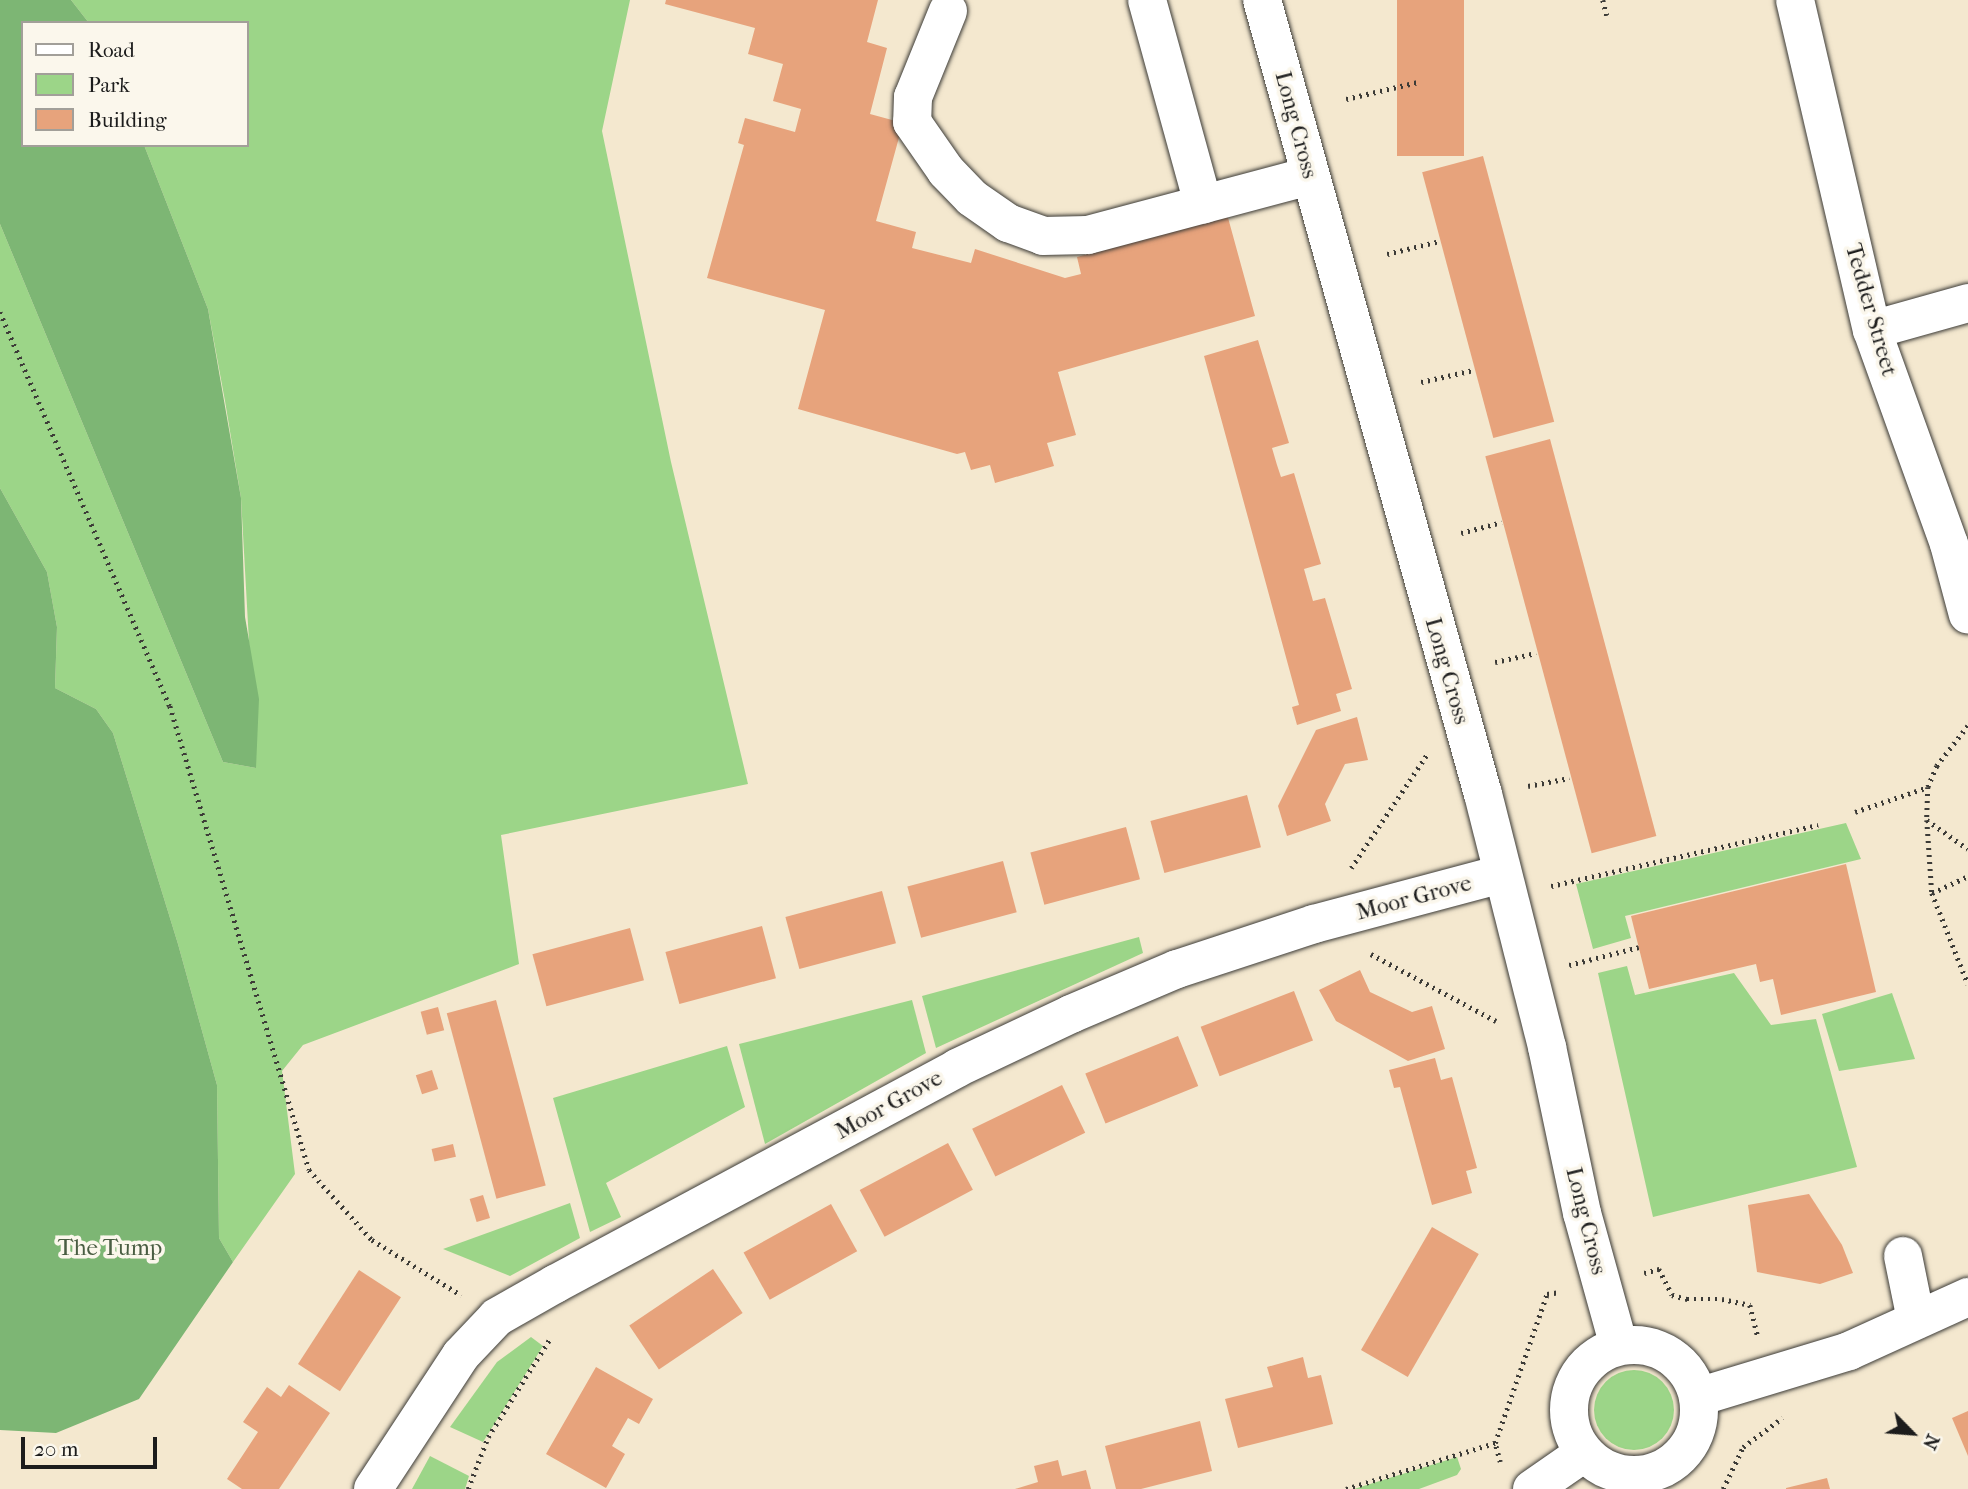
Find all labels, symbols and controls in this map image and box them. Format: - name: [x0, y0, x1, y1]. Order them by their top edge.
- legend: [21, 21, 248, 147]
- text: Road: [88, 38, 135, 62]
- street label: Long Cross: [1268, 68, 1324, 182]
- text: Park: [88, 73, 130, 97]
- text: Building: [88, 108, 166, 132]
- street label: Tedder Street: [1839, 240, 1903, 380]
- street label: Long Cross: [1419, 614, 1475, 728]
- street label: Moor Grove: [1353, 869, 1475, 927]
- street label: Moor Grove: [831, 1064, 947, 1146]
- street label: Long Cross: [1559, 1164, 1613, 1278]
- park label: The Tump: [58, 1234, 162, 1262]
- north arrow: [1877, 1398, 1947, 1468]
- scale bar: [24, 1422, 161, 1466]
- text: N: [1918, 1431, 1944, 1453]
- text: 20 m: [34, 1437, 78, 1461]

